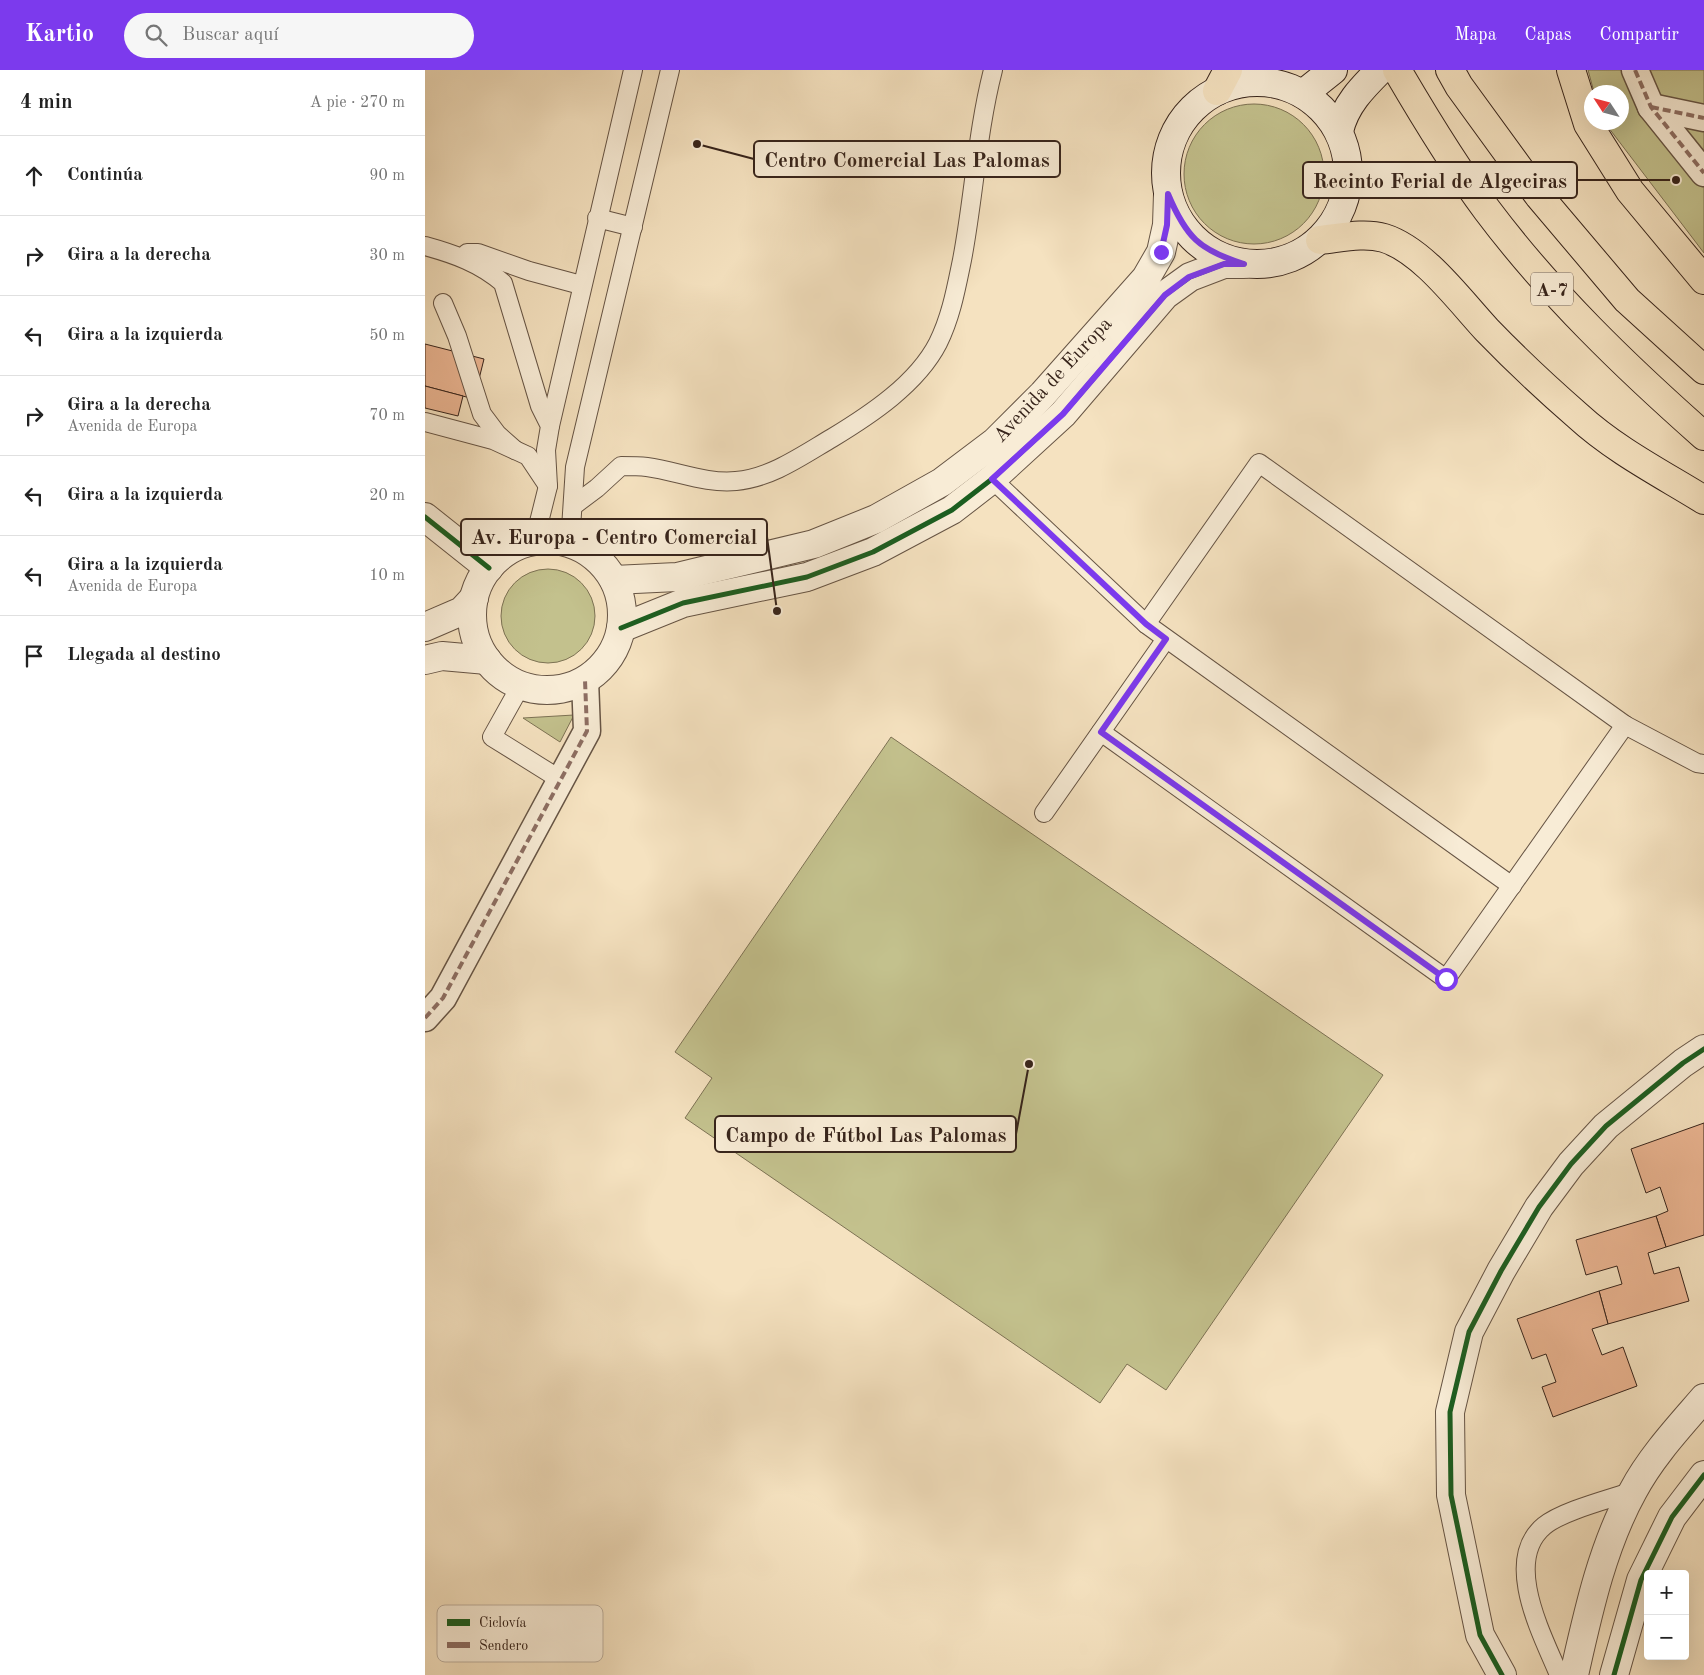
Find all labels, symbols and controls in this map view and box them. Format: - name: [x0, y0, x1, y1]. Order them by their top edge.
- search box: [124, 13, 474, 58]
- icon: search: [142, 21, 170, 49]
- text: Kartio: [25, 23, 94, 47]
- text: Buscar aquí: [182, 26, 279, 45]
- text: Mapa: [1454, 26, 1497, 44]
- text: Capas: [1525, 26, 1572, 44]
- text: Compartir: [1600, 26, 1679, 44]
- north arrow: [1584, 85, 1629, 130]
- text: 4 min: [20, 92, 73, 113]
- text: A pie · 270 m: [310, 95, 405, 111]
- callout: Centro Comercial Las Palomas: [754, 141, 1060, 177]
- text: Centro Comercial Las Palomas: [764, 151, 1050, 172]
- icon: ahead: [20, 162, 48, 190]
- callout: Recinto Ferial de Algeciras: [1303, 162, 1577, 198]
- text: Continúa: [67, 166, 143, 185]
- text: 90 m: [369, 168, 405, 184]
- text: Recinto Ferial de Algeciras: [1313, 172, 1567, 193]
- route end: [1150, 241, 1173, 264]
- icon: right: [20, 242, 48, 270]
- text: Gira a la derecha: [67, 246, 211, 265]
- text: 30 m: [369, 248, 405, 264]
- road number: A-7: [1531, 272, 1573, 305]
- street label: Avenida de Europa: [991, 314, 1116, 447]
- icon: left: [20, 322, 48, 350]
- text: Gira a la izquierda: [67, 326, 223, 345]
- text: 50 m: [369, 328, 405, 344]
- text: Gira a la derecha: [67, 396, 211, 415]
- icon: right: [20, 402, 48, 430]
- text: 70 m: [369, 408, 405, 424]
- text: Avenida de Europa: [67, 419, 197, 435]
- icon: left: [20, 482, 48, 510]
- text: Gira a la izquierda: [67, 486, 223, 505]
- text: 20 m: [369, 488, 405, 504]
- callout: Av. Europa - Centro Comercial: [461, 519, 767, 555]
- text: Av. Europa - Centro Comercial: [471, 528, 757, 549]
- text: Gira a la izquierda: [67, 556, 223, 575]
- icon: left: [20, 562, 48, 590]
- text: 10 m: [369, 568, 405, 584]
- text: Avenida de Europa: [67, 579, 197, 595]
- icon: arrive: [20, 642, 48, 670]
- text: Llegada al destino: [67, 646, 221, 665]
- route start: [1435, 968, 1458, 991]
- callout: Campo de Fútbol Las Palomas: [715, 1116, 1016, 1152]
- text: Campo de Fútbol Las Palomas: [725, 1126, 1007, 1147]
- map controls: [1644, 1570, 1689, 1660]
- button: +: [1644, 1570, 1689, 1615]
- legend: [437, 1605, 603, 1662]
- button: −: [1644, 1615, 1689, 1660]
- text: Ciclovía: [479, 1616, 527, 1630]
- text: Sendero: [479, 1639, 528, 1653]

